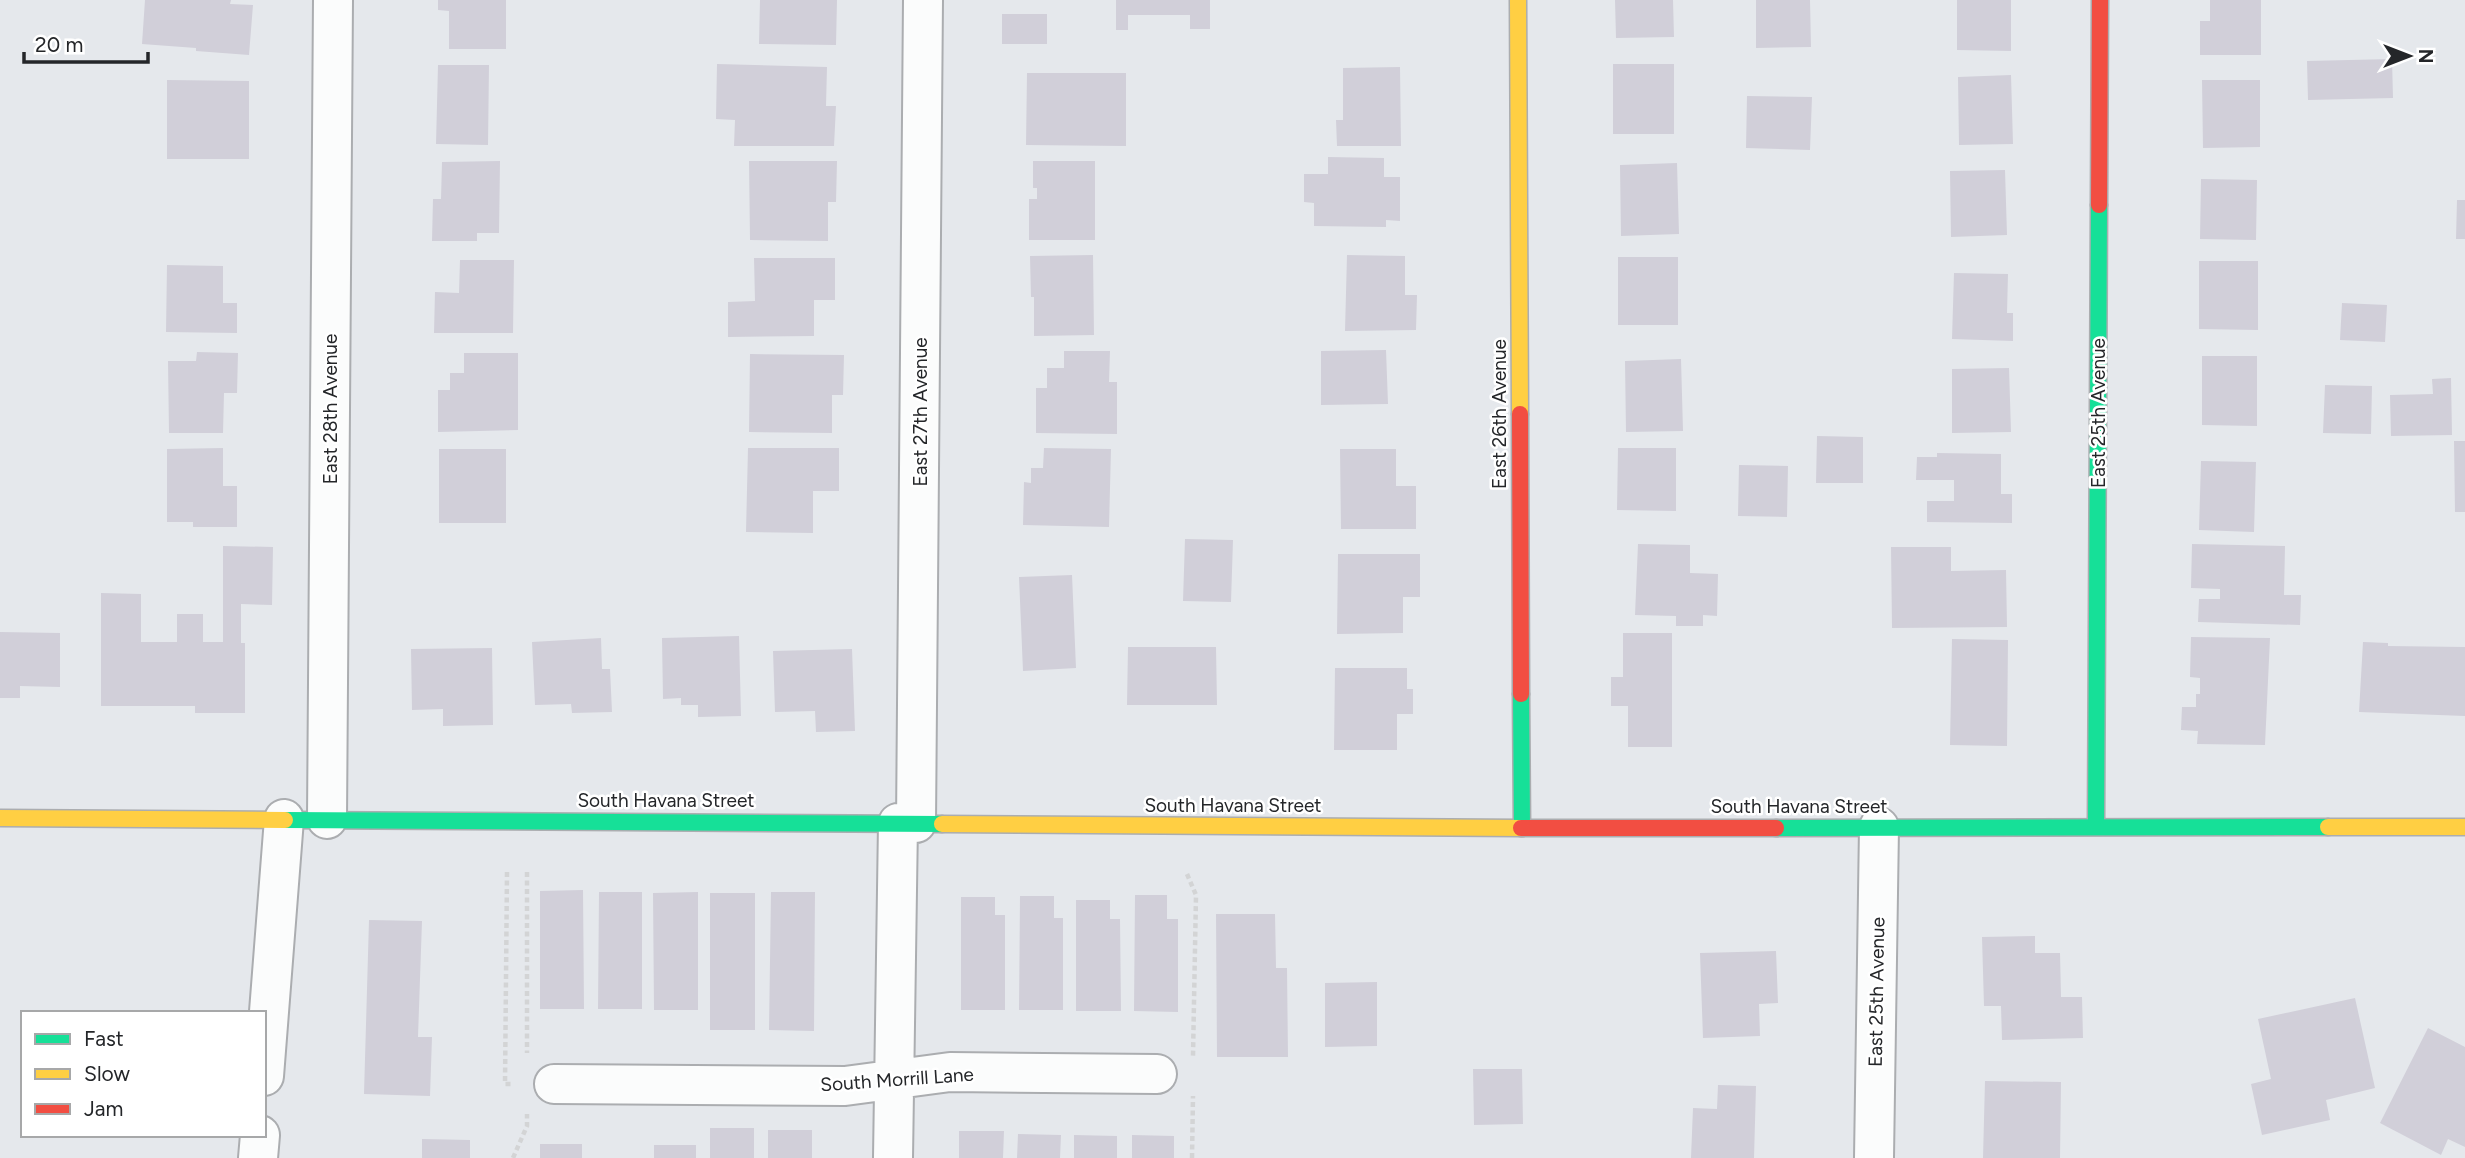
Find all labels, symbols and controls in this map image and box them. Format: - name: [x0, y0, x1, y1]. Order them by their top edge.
- scale bar: [24, 21, 149, 65]
- north arrow: [2374, 21, 2444, 91]
- text: 20 m: [35, 32, 83, 57]
- text: N: [2414, 49, 2437, 63]
- street label: East 28th Avenue: [319, 334, 342, 484]
- street label: East 27th Avenue: [909, 337, 932, 487]
- street label: East 25th Avenue: [2087, 338, 2110, 488]
- street label: East 26th Avenue: [1488, 339, 1511, 489]
- street label: South Havana Street: [577, 789, 755, 812]
- street label: South Havana Street: [1144, 794, 1322, 817]
- street label: South Havana Street: [1710, 795, 1888, 818]
- street label: East 25th Avenue: [1864, 917, 1889, 1067]
- legend: [21, 1011, 266, 1137]
- text: Fast: [84, 1026, 124, 1051]
- text: Slow: [84, 1061, 130, 1086]
- street label: South Morrill Lane: [820, 1063, 975, 1096]
- text: Jam: [84, 1096, 123, 1121]

